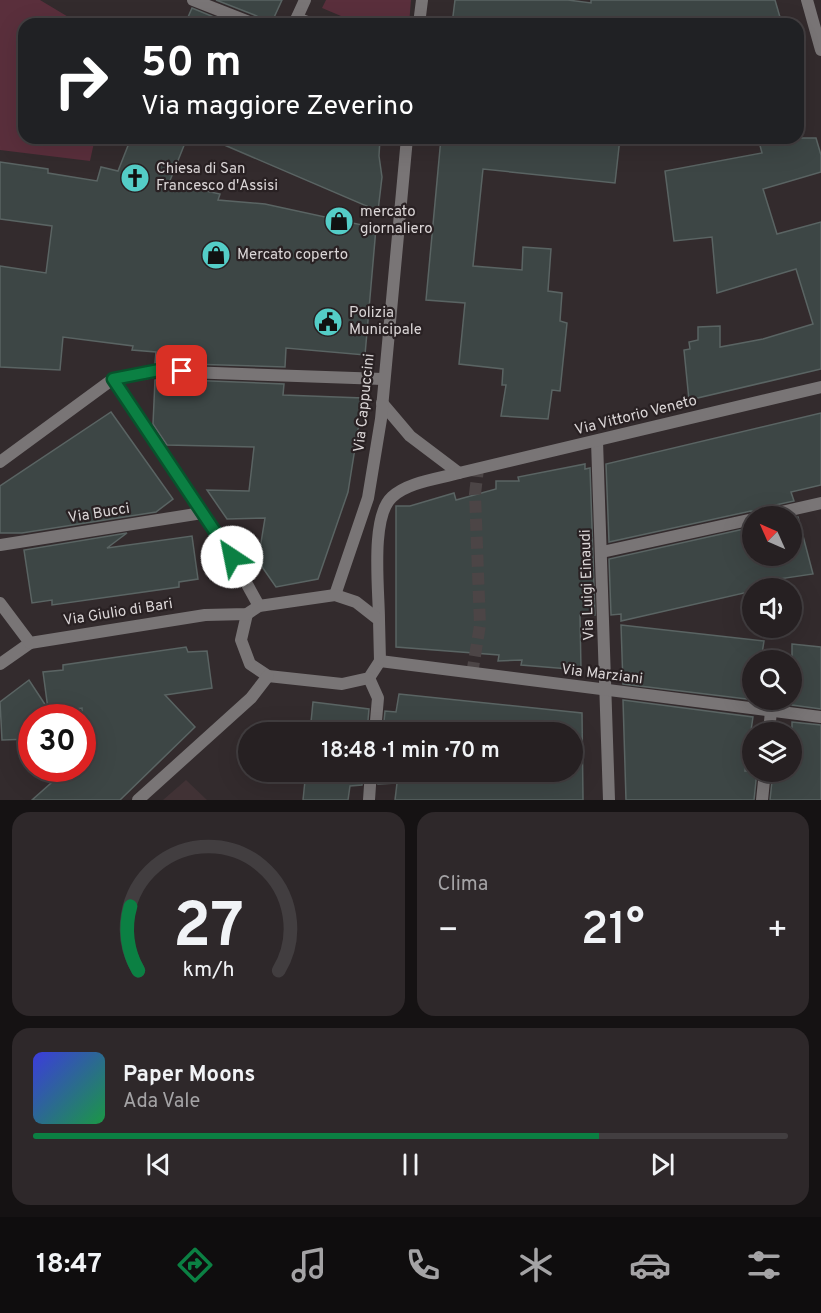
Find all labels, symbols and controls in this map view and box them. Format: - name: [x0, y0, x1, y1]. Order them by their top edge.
- text: 50 m: [141, 38, 242, 91]
- icon: right: [42, 42, 120, 120]
- text: Via maggiore Zeverino: [141, 90, 414, 124]
- place label: Chiesa di San Francesco d'Assisi: [156, 160, 278, 196]
- church icon: Chiesa di San Francesco d'Assisi: [119, 162, 151, 194]
- place label: mercato giornaliero: [360, 203, 433, 239]
- shop icon: mercato giornaliero: [323, 205, 355, 237]
- shop icon: Mercato coperto: [200, 239, 232, 271]
- place label: Mercato coperto: [237, 246, 348, 265]
- place label: Polizia Municipale: [349, 304, 422, 340]
- public building icon: Polizia Municipale: [312, 306, 344, 338]
- pin: [156, 345, 207, 396]
- street label: Via Cappuccini: [350, 353, 380, 453]
- icon: arrive: [165, 354, 198, 387]
- street label: Via Vittorio Veneto: [573, 392, 699, 440]
- street label: Via Bucci: [67, 500, 131, 528]
- north arrow: [742, 506, 802, 566]
- map controls: [742, 506, 802, 782]
- position arrow: [200, 525, 264, 589]
- street label: Via Luigi Einaudi: [577, 529, 599, 641]
- button: sound: [742, 578, 802, 638]
- street label: Via Giulio di Bari: [62, 595, 174, 631]
- button: search: [742, 650, 802, 710]
- street label: Via Marziani: [560, 661, 644, 689]
- speed limit sign: 30: [18, 704, 96, 782]
- button: layers: [742, 722, 802, 782]
- text: 18:48 · 1 min · 70 m: [321, 738, 500, 765]
- text: Clima: [438, 872, 488, 898]
- text: 27: [173, 890, 244, 969]
- text: 21°: [581, 903, 645, 960]
- text: −: [438, 911, 459, 953]
- text: +: [767, 911, 788, 953]
- text: km/h: [182, 957, 234, 984]
- text: Paper Moons: [123, 1062, 255, 1089]
- text: Ada Vale: [123, 1089, 200, 1115]
- icon: previous: [142, 1148, 175, 1181]
- icon: pause: [394, 1148, 427, 1181]
- icon: next: [646, 1148, 679, 1181]
- icon: directions: [174, 1244, 216, 1286]
- icon: music: [288, 1244, 330, 1286]
- icon: phone: [402, 1244, 444, 1286]
- icon: climate: [515, 1244, 557, 1286]
- icon: car: [629, 1244, 671, 1286]
- icon: filters: [743, 1244, 785, 1286]
- text: 18:47: [36, 1248, 102, 1282]

